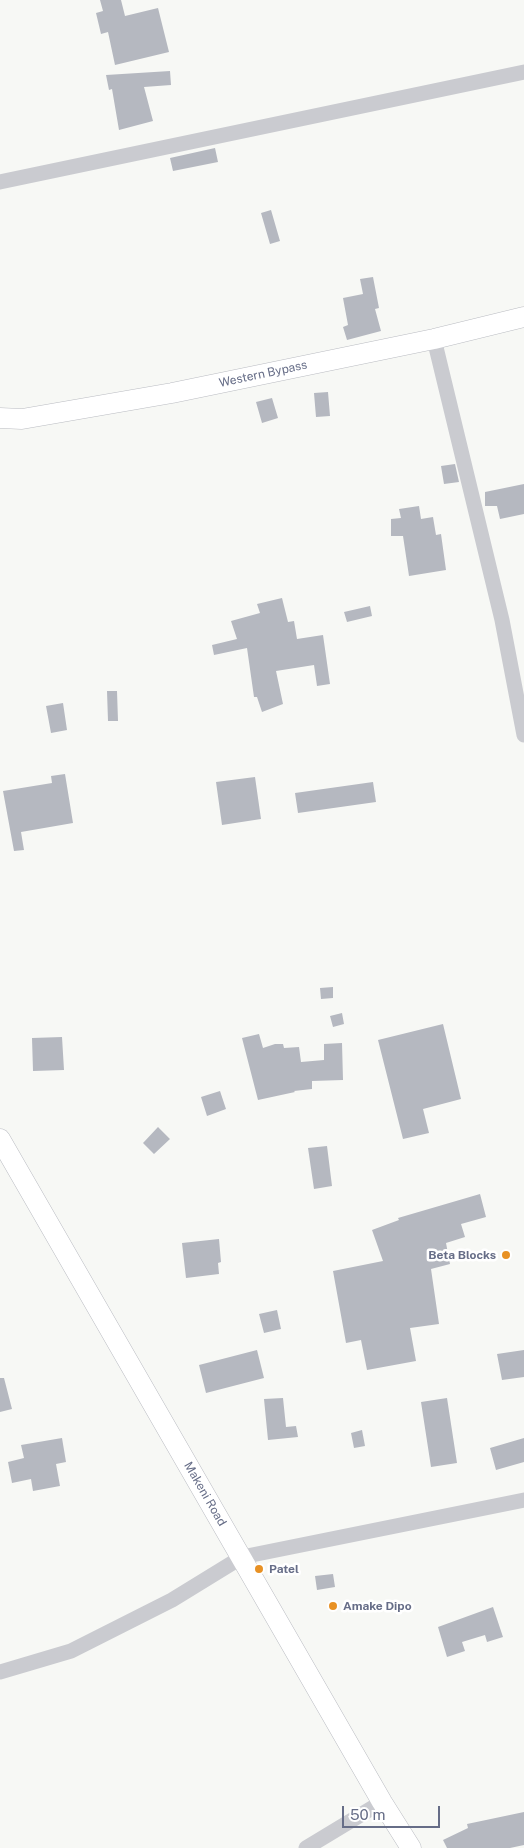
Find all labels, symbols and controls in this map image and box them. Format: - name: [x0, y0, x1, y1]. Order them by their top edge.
- street label: Western Bypass: [218, 358, 308, 390]
- place label: Beta Blocks: [428, 1248, 496, 1262]
- marker: Beta Blocks: [500, 1249, 512, 1261]
- street label: Makeni Road: [181, 1459, 229, 1529]
- place label: Patel: [269, 1562, 299, 1576]
- marker: Patel: [253, 1563, 265, 1575]
- place label: Amake Dipo: [343, 1599, 412, 1613]
- marker: Amake Dipo: [327, 1600, 339, 1612]
- scale bar: [344, 1796, 442, 1828]
- text: 50 m: [350, 1806, 385, 1823]

